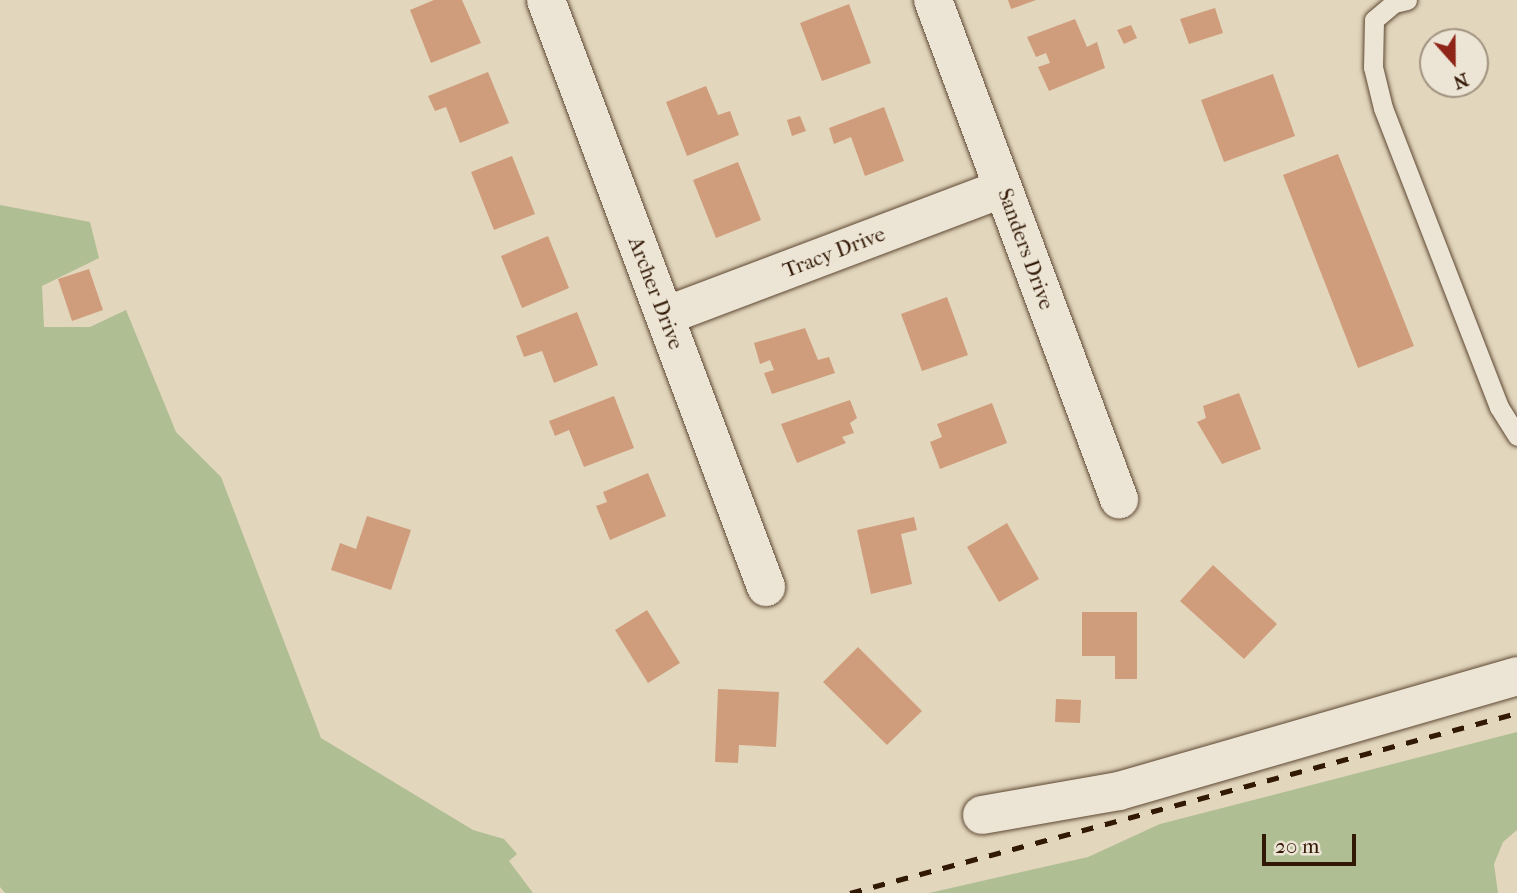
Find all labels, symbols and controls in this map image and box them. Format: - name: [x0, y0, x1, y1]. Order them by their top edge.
- north arrow: [1419, 28, 1489, 98]
- text: N: [1450, 68, 1471, 94]
- street label: Sanders Drive: [992, 185, 1060, 313]
- street label: Tracy Drive: [779, 221, 889, 283]
- street label: Archer Drive: [623, 233, 689, 353]
- scale bar: [1265, 820, 1360, 864]
- text: 20 m: [1275, 834, 1319, 858]

